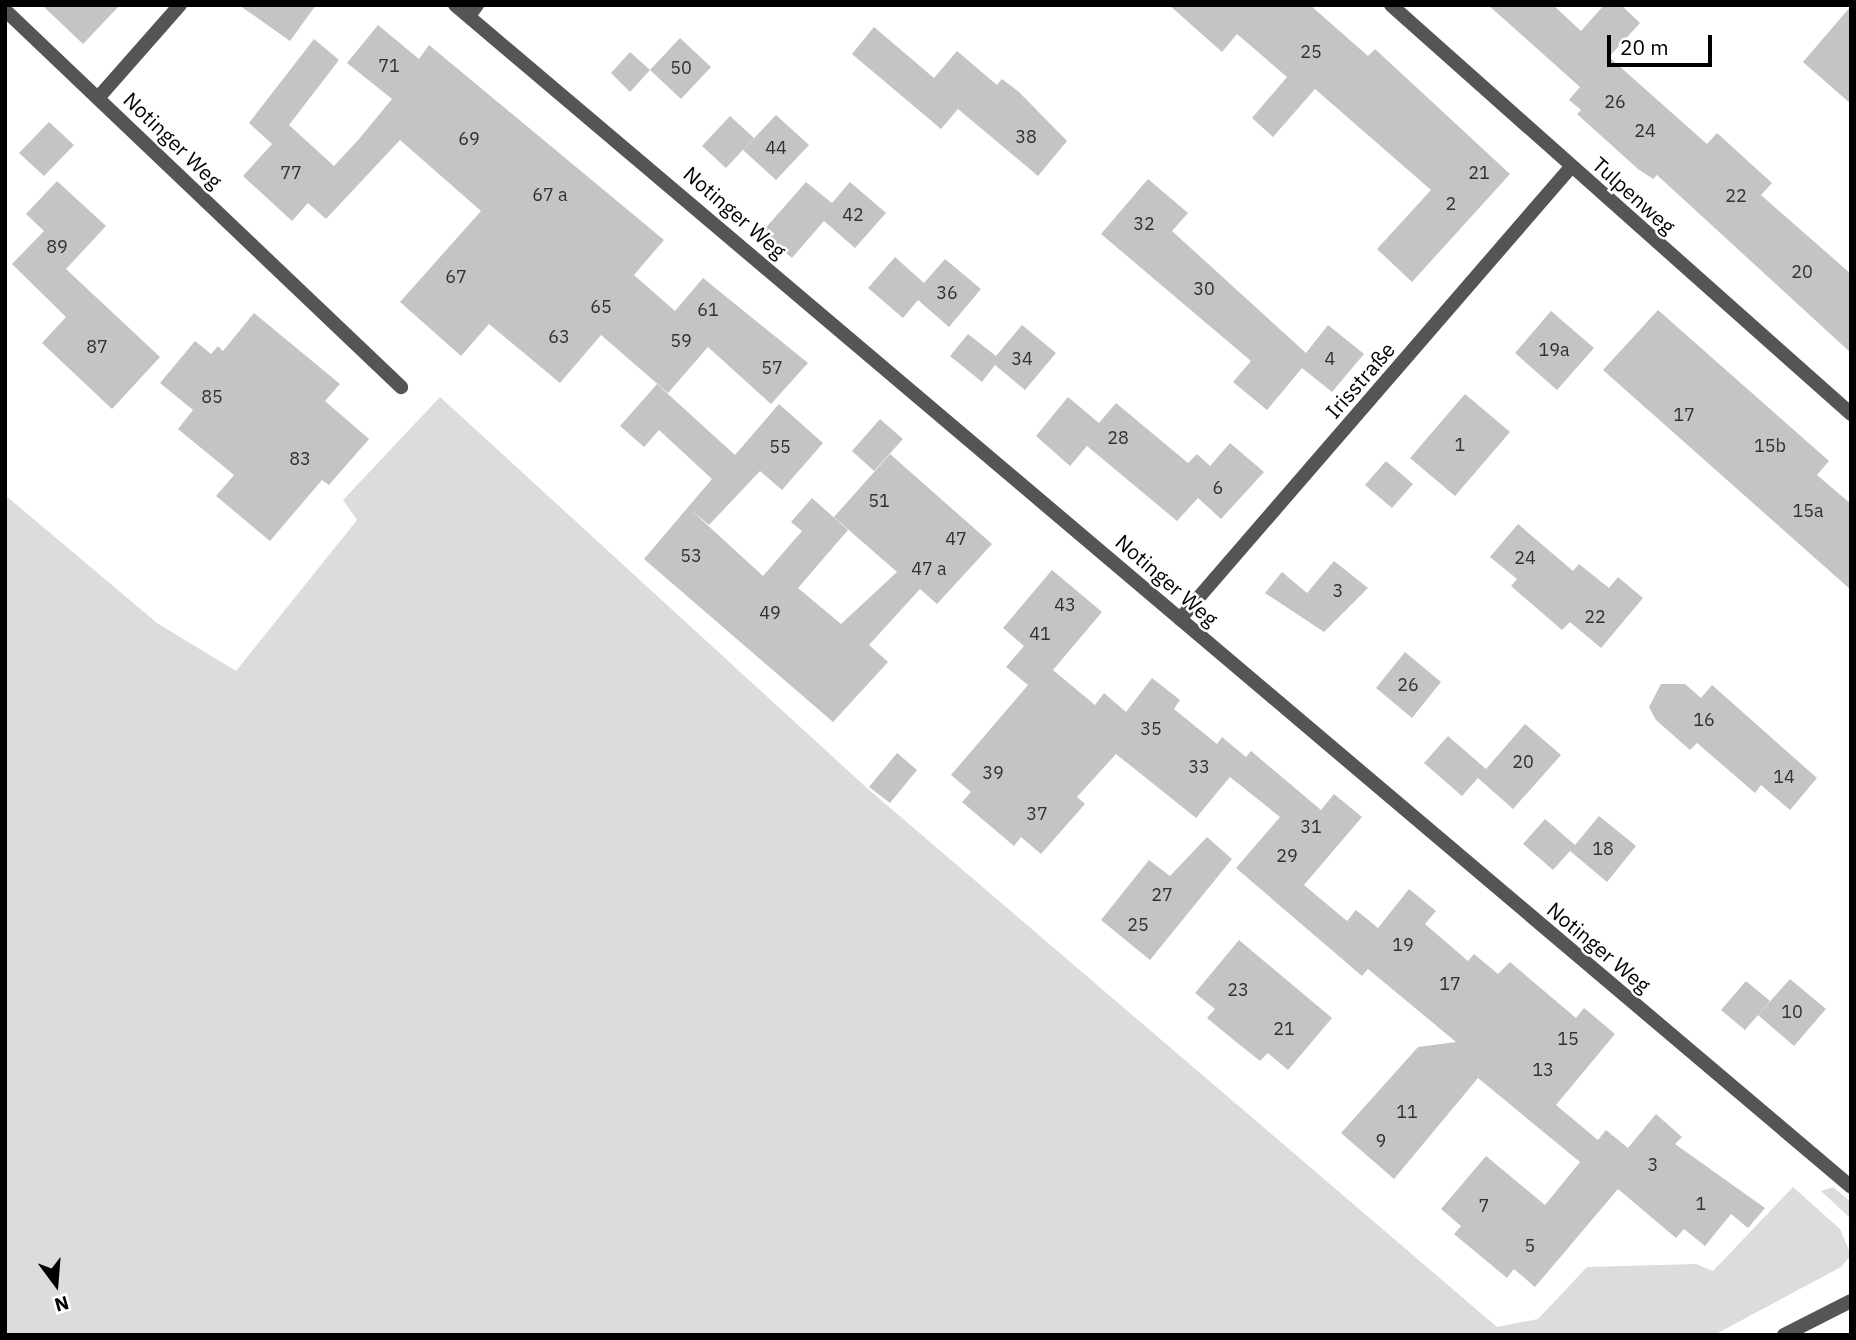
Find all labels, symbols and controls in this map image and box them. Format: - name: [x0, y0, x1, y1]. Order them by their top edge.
- scale bar: [1611, 21, 1716, 65]
- text: 20 m: [1620, 33, 1669, 61]
- house number: 25: [1300, 41, 1322, 63]
- house number: 71: [378, 55, 400, 77]
- house number: 50: [670, 57, 692, 79]
- street label: Notinger Weg: [118, 87, 228, 193]
- house number: 26: [1604, 91, 1626, 113]
- house number: 24: [1634, 120, 1656, 142]
- house number: 38: [1015, 126, 1037, 148]
- house number: 69: [458, 128, 480, 150]
- house number: 44: [765, 137, 787, 159]
- street label: Tulpenweg: [1587, 151, 1681, 239]
- street label: Notinger Weg: [679, 161, 791, 263]
- house number: 77: [280, 162, 302, 184]
- house number: 21: [1468, 162, 1490, 184]
- house number: 67 a: [532, 184, 568, 206]
- house number: 22: [1725, 185, 1747, 207]
- house number: 2: [1446, 193, 1456, 215]
- house number: 42: [842, 204, 864, 226]
- house number: 32: [1133, 213, 1155, 235]
- house number: 89: [46, 236, 68, 258]
- house number: 20: [1791, 261, 1813, 283]
- house number: 67: [445, 266, 467, 288]
- house number: 30: [1193, 278, 1215, 300]
- house number: 36: [936, 282, 958, 304]
- house number: 65: [590, 296, 612, 318]
- house number: 61: [697, 299, 719, 321]
- house number: 63: [548, 326, 570, 348]
- house number: 59: [670, 330, 692, 352]
- house number: 87: [86, 336, 108, 358]
- street label: Irisstraße: [1320, 337, 1400, 423]
- house number: 19a: [1538, 339, 1570, 361]
- house number: 34: [1011, 348, 1033, 370]
- house number: 4: [1325, 348, 1335, 370]
- house number: 57: [761, 357, 783, 379]
- house number: 85: [201, 386, 223, 408]
- house number: 17: [1673, 404, 1695, 426]
- house number: 28: [1107, 427, 1129, 449]
- house number: 1: [1455, 434, 1465, 456]
- house number: 15b: [1754, 435, 1786, 457]
- house number: 55: [769, 436, 791, 458]
- house number: 83: [289, 448, 311, 470]
- house number: 6: [1213, 477, 1223, 499]
- house number: 51: [868, 490, 890, 512]
- house number: 15a: [1792, 500, 1824, 522]
- house number: 47: [945, 528, 967, 550]
- street label: Notinger Weg: [1111, 529, 1223, 631]
- house number: 53: [680, 545, 702, 567]
- house number: 24: [1514, 547, 1536, 569]
- house number: 47 a: [911, 558, 947, 580]
- house number: 3: [1333, 580, 1343, 602]
- house number: 43: [1054, 594, 1076, 616]
- house number: 49: [759, 602, 781, 624]
- house number: 22: [1584, 606, 1606, 628]
- house number: 41: [1029, 623, 1051, 645]
- house number: 26: [1397, 674, 1419, 696]
- house number: 16: [1693, 709, 1715, 731]
- house number: 35: [1140, 718, 1162, 740]
- house number: 20: [1512, 751, 1534, 773]
- house number: 33: [1188, 756, 1210, 778]
- house number: 39: [982, 762, 1004, 784]
- house number: 14: [1773, 766, 1795, 788]
- house number: 37: [1026, 803, 1048, 825]
- house number: 31: [1300, 816, 1322, 838]
- house number: 18: [1592, 838, 1614, 860]
- house number: 29: [1276, 845, 1298, 867]
- house number: 27: [1151, 884, 1173, 906]
- street label: Notinger Weg: [1542, 896, 1656, 998]
- house number: 25: [1127, 914, 1149, 936]
- house number: 19: [1392, 934, 1414, 956]
- house number: 17: [1439, 973, 1461, 995]
- house number: 23: [1227, 979, 1249, 1001]
- house number: 10: [1781, 1001, 1803, 1023]
- house number: 21: [1273, 1018, 1295, 1040]
- house number: 15: [1557, 1028, 1579, 1050]
- house number: 13: [1532, 1059, 1554, 1081]
- house number: 11: [1396, 1101, 1418, 1123]
- house number: 9: [1376, 1130, 1386, 1152]
- house number: 3: [1648, 1154, 1658, 1176]
- house number: 1: [1696, 1193, 1706, 1215]
- house number: 7: [1479, 1195, 1489, 1217]
- house number: 5: [1525, 1235, 1535, 1257]
- north arrow: [21, 1249, 91, 1319]
- text: N: [52, 1291, 72, 1318]

